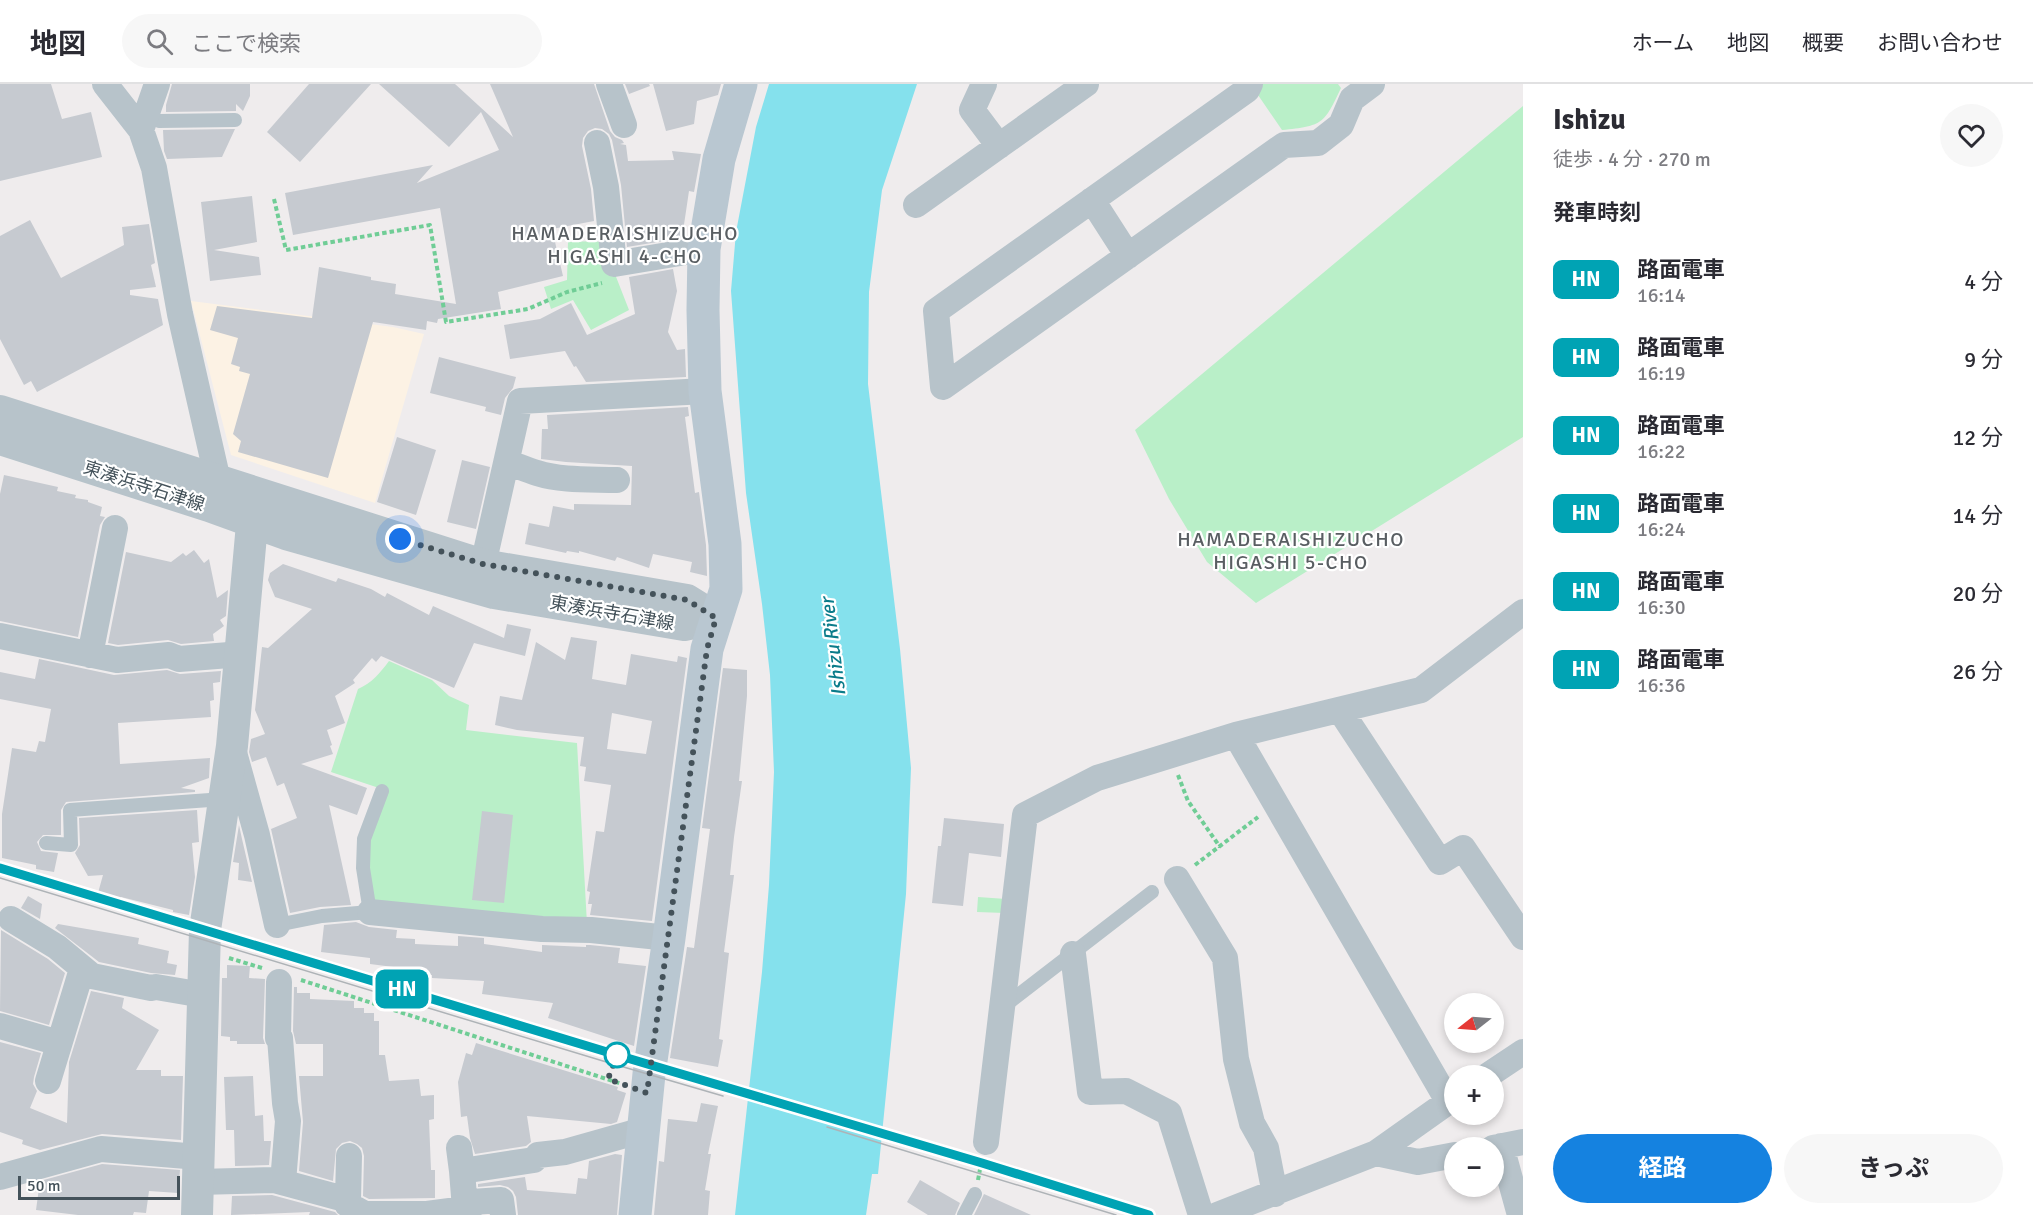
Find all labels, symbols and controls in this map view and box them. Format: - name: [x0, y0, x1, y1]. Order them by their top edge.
- search box: [122, 14, 542, 68]
- icon: search: [143, 25, 176, 58]
- text: 地図: [30, 27, 86, 61]
- text: ここで検索: [191, 30, 301, 57]
- text: ホーム: [1632, 30, 1694, 56]
- text: 地図: [1727, 30, 1769, 56]
- text: 概要: [1802, 30, 1844, 56]
- text: お問い合わせ: [1877, 30, 2003, 56]
- text: Ishizu: [1553, 103, 1626, 137]
- button: heart: [1940, 104, 2003, 167]
- text: 徒歩 · 4 分 · 270 m: [1553, 147, 1711, 172]
- text: 発車時刻: [1553, 199, 1641, 226]
- district label: HAMADERAISHIZUCHO HIGASHI 4-CHO: [511, 221, 739, 269]
- text: 路面電車: [1637, 256, 1725, 283]
- text: HN: [1571, 266, 1601, 292]
- text: 4 分: [1964, 268, 2003, 295]
- text: 16:14: [1637, 283, 1686, 308]
- text: 路面電車: [1637, 334, 1725, 361]
- text: HN: [1571, 344, 1601, 370]
- text: 9 分: [1964, 346, 2003, 373]
- text: 16:19: [1637, 361, 1686, 386]
- text: 路面電車: [1637, 412, 1725, 439]
- text: HN: [1571, 422, 1601, 448]
- text: 12 分: [1952, 424, 2003, 451]
- text: 16:22: [1637, 439, 1686, 464]
- street label: 東湊浜寺石津線: [81, 456, 207, 516]
- text: 路面電車: [1637, 490, 1725, 517]
- text: HN: [1571, 500, 1601, 526]
- text: 14 分: [1952, 502, 2003, 529]
- text: 16:24: [1637, 517, 1686, 542]
- your location: [385, 524, 415, 554]
- district label: HAMADERAISHIZUCHO HIGASHI 5-CHO: [1177, 527, 1405, 575]
- text: 路面電車: [1637, 568, 1725, 595]
- text: HN: [1571, 578, 1601, 604]
- text: 20 分: [1952, 580, 2003, 607]
- street label: 東湊浜寺石津線: [548, 591, 676, 635]
- water label: Ishizu River: [814, 594, 851, 697]
- text: 16:30: [1637, 595, 1686, 620]
- text: 路面電車: [1637, 646, 1725, 673]
- text: HN: [1571, 656, 1601, 682]
- text: 26 分: [1952, 658, 2003, 685]
- text: 16:36: [1637, 673, 1686, 698]
- line badge: HN: [375, 970, 429, 1008]
- text: HN: [387, 976, 417, 1002]
- north arrow: [1444, 993, 1504, 1053]
- map controls: [1444, 993, 1504, 1197]
- unlabelled marker: [604, 1042, 630, 1068]
- button: +: [1444, 1065, 1504, 1125]
- button: 経路: [1553, 1134, 1772, 1203]
- button: きっぷ: [1784, 1134, 2003, 1203]
- button: −: [1444, 1137, 1504, 1197]
- scale bar: [18, 1173, 180, 1200]
- text: 50 m: [27, 1176, 61, 1196]

